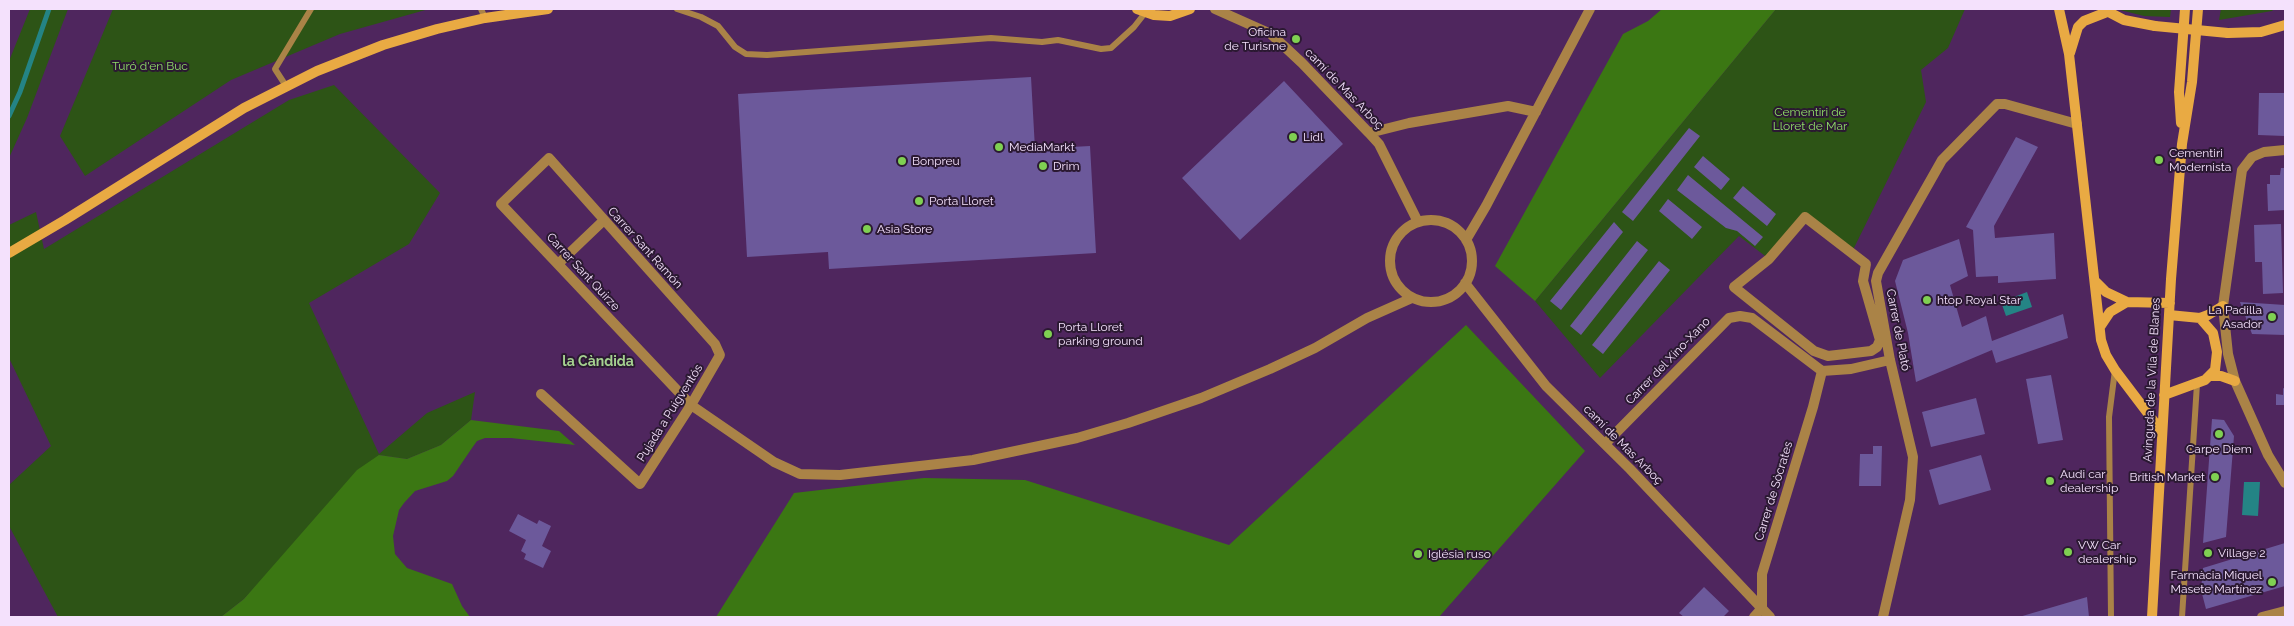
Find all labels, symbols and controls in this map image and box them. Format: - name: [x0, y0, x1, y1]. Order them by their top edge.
- place label: Oficina de Turisme: [1224, 25, 1286, 53]
- marker: Oficina de Turisme: [1290, 33, 1302, 45]
- street label: camí de Mas Arboç: [1302, 46, 1386, 132]
- park label: Turó d'en Buc: [112, 59, 188, 73]
- park label: Cementiri de Lloret de Mar: [1773, 105, 1847, 133]
- place label: Lidl: [1303, 130, 1323, 144]
- marker: Lidl: [1287, 131, 1299, 143]
- place label: MediaMarkt: [1009, 140, 1075, 154]
- marker: MediaMarkt: [993, 141, 1005, 153]
- place label: Cementiri Modernista: [2169, 146, 2231, 174]
- place label: Bonpreu: [912, 154, 960, 168]
- marker: Cementiri Modernista: [2153, 154, 2165, 166]
- marker: Bonpreu: [896, 155, 908, 167]
- place label: Drim: [1053, 159, 1079, 173]
- marker: Drim: [1037, 160, 1049, 172]
- place label: Porta Lloret: [929, 194, 994, 208]
- marker: Porta Lloret: [913, 195, 925, 207]
- street label: Carrer Sant Ramón: [605, 204, 685, 292]
- place label: Asia Store: [877, 222, 932, 236]
- marker: Asia Store: [861, 223, 873, 235]
- street label: Carrer Sant Quirze: [543, 230, 623, 314]
- street label: Carrer de Plató: [1883, 288, 1913, 372]
- place label: htop Royal Star: [1937, 293, 2021, 307]
- marker: htop Royal Star: [1921, 294, 1933, 306]
- street label: Avinguda de la Vila de Blanes: [2141, 297, 2163, 463]
- place label: La Padilla Asador: [2208, 303, 2262, 331]
- marker: La Padilla Asador: [2266, 311, 2278, 323]
- street label: Carrer del Xino-Xano: [1623, 314, 1713, 408]
- place label: Porta Lloret parking ground: [1058, 320, 1143, 348]
- marker: Porta Lloret parking ground: [1042, 328, 1054, 340]
- district label: la Càndida: [562, 354, 634, 370]
- street label: Pujada a Puigventós: [634, 362, 706, 464]
- street label: camí de Mas Arboç: [1580, 402, 1666, 488]
- marker: Carpe Diem: [2213, 428, 2225, 440]
- street label: Carrer de Sòcrates: [1752, 439, 1796, 543]
- place label: Carpe Diem: [2186, 442, 2252, 456]
- place label: Audi car dealership: [2060, 467, 2118, 495]
- place label: British Market: [2129, 470, 2205, 484]
- marker: British Market: [2209, 471, 2221, 483]
- marker: Audi car dealership: [2044, 475, 2056, 487]
- place label: VW Car dealership: [2078, 538, 2136, 566]
- marker: VW Car dealership: [2062, 546, 2074, 558]
- place label: Village 2: [2218, 546, 2266, 560]
- place label: Iglésia ruso: [1428, 547, 1491, 561]
- marker: Village 2: [2202, 547, 2214, 559]
- marker: Iglésia ruso: [1412, 548, 1424, 560]
- place label: Farmàcia Miquel Masete Martínez: [2170, 568, 2262, 596]
- marker: Farmàcia Miquel Masete Martínez: [2266, 576, 2278, 588]

